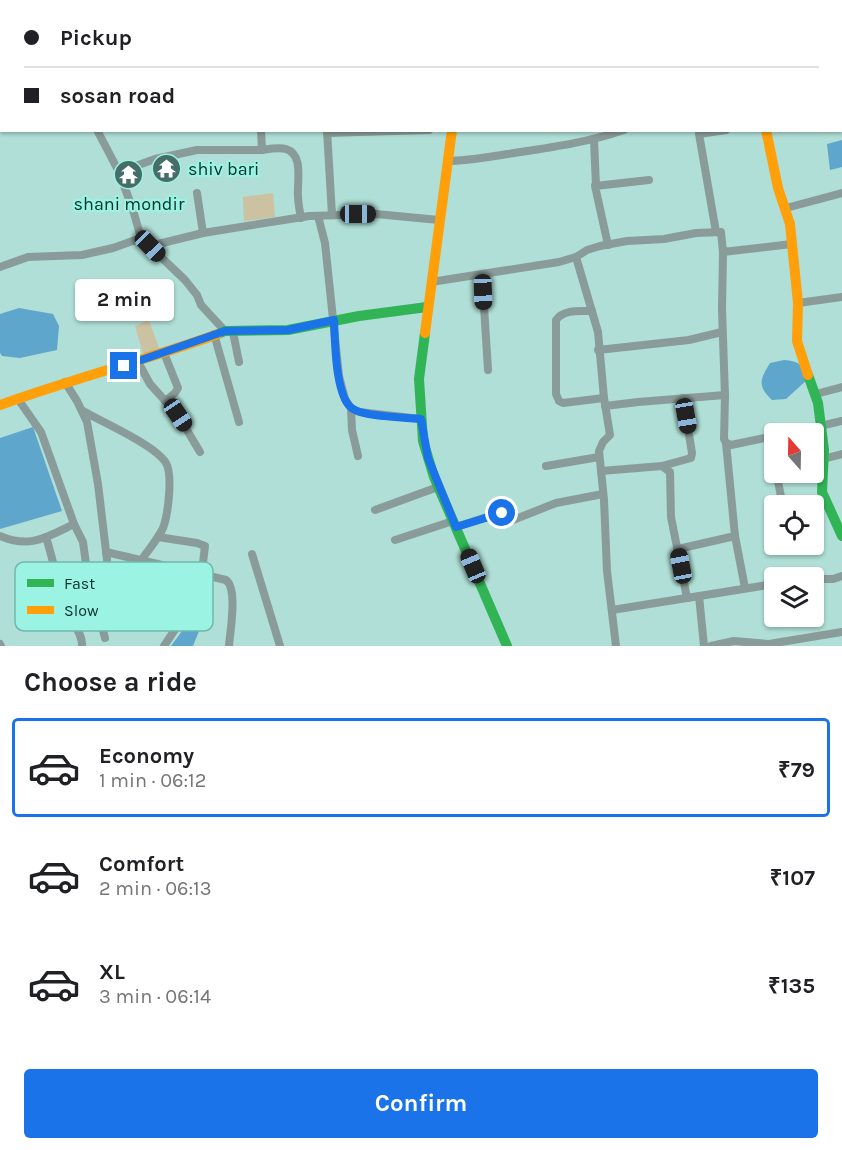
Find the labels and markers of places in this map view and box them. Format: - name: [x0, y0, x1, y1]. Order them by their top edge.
- temple icon: shiv bari: [151, 153, 183, 185]
- place label: shiv bari: [188, 158, 259, 180]
- temple icon: shani mondir: [113, 159, 145, 191]
- place label: shani mondir: [74, 193, 185, 215]

